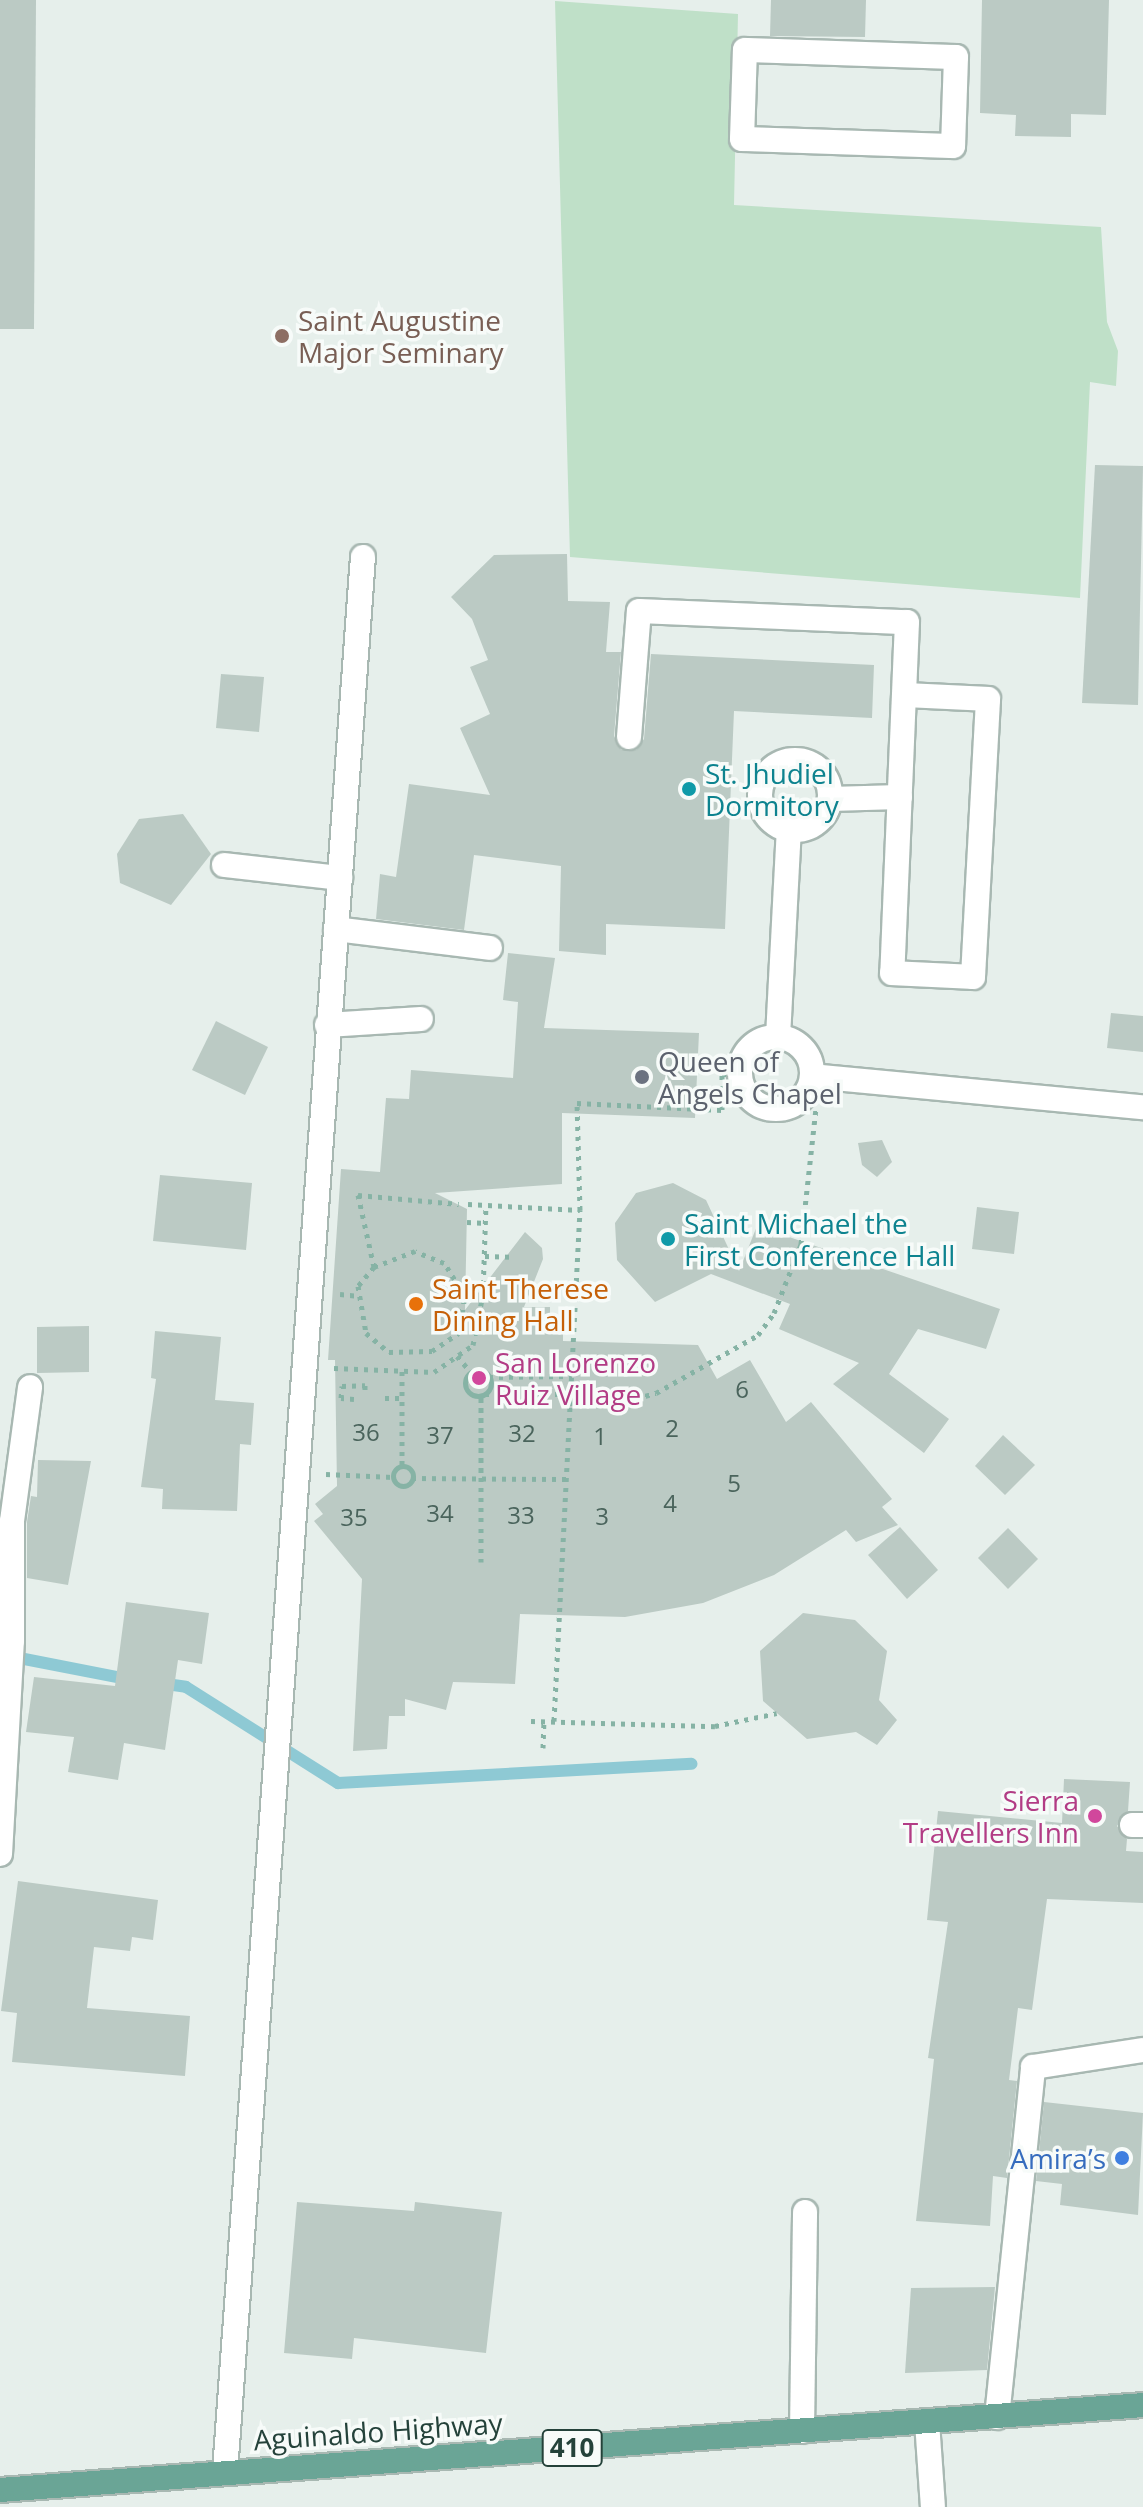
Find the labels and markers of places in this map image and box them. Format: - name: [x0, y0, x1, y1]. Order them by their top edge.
- place label: Saint Augustine Major Seminary: [298, 303, 504, 369]
- marker: Saint Augustine Major Seminary: [273, 327, 291, 345]
- place label: St. Jhudiel Dormitory: [705, 756, 839, 822]
- marker: St. Jhudiel Dormitory: [680, 780, 698, 798]
- place label: Queen of Angels Chapel: [658, 1044, 842, 1110]
- marker: Queen of Angels Chapel: [633, 1068, 651, 1086]
- place label: Saint Michael the First Conference Hall: [684, 1206, 955, 1272]
- marker: Saint Michael the First Conference Hall: [659, 1230, 677, 1248]
- place label: Saint Therese Dining Hall: [432, 1271, 609, 1337]
- marker: Saint Therese Dining Hall: [407, 1295, 425, 1313]
- place label: San Lorenzo Ruiz Village: [495, 1345, 656, 1411]
- marker: San Lorenzo Ruiz Village: [470, 1369, 488, 1387]
- place label: Sierra Travellers Inn: [903, 1783, 1079, 1849]
- marker: Sierra Travellers Inn: [1086, 1807, 1104, 1825]
- place label: Amira’s: [1010, 2141, 1106, 2175]
- marker: Amira’s: [1113, 2149, 1131, 2167]

